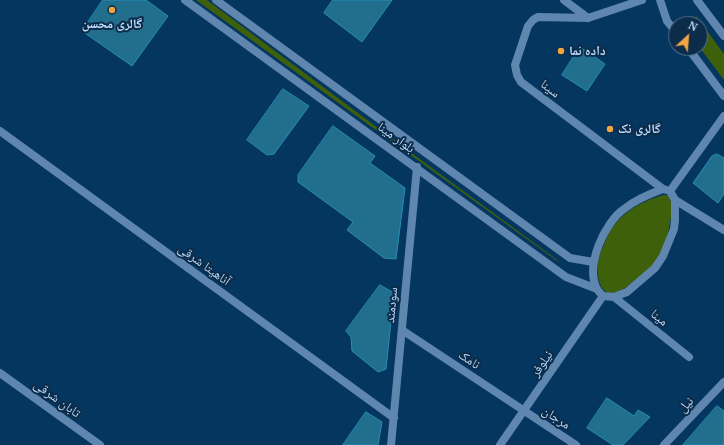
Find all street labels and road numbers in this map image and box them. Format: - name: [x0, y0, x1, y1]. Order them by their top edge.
- street label: سینا: [537, 77, 563, 101]
- street label: بلوار مینا: [374, 119, 418, 157]
- street label: آناهیتا شرقی: [175, 241, 233, 289]
- street label: سودمند: [383, 286, 401, 324]
- street label: مینا: [647, 306, 671, 330]
- street label: نامک: [455, 347, 483, 373]
- street label: نیلوفر: [528, 348, 556, 380]
- street label: تابان شرقی: [31, 377, 83, 421]
- street label: نیل: [675, 394, 697, 416]
- street label: مرجان: [539, 403, 573, 433]

